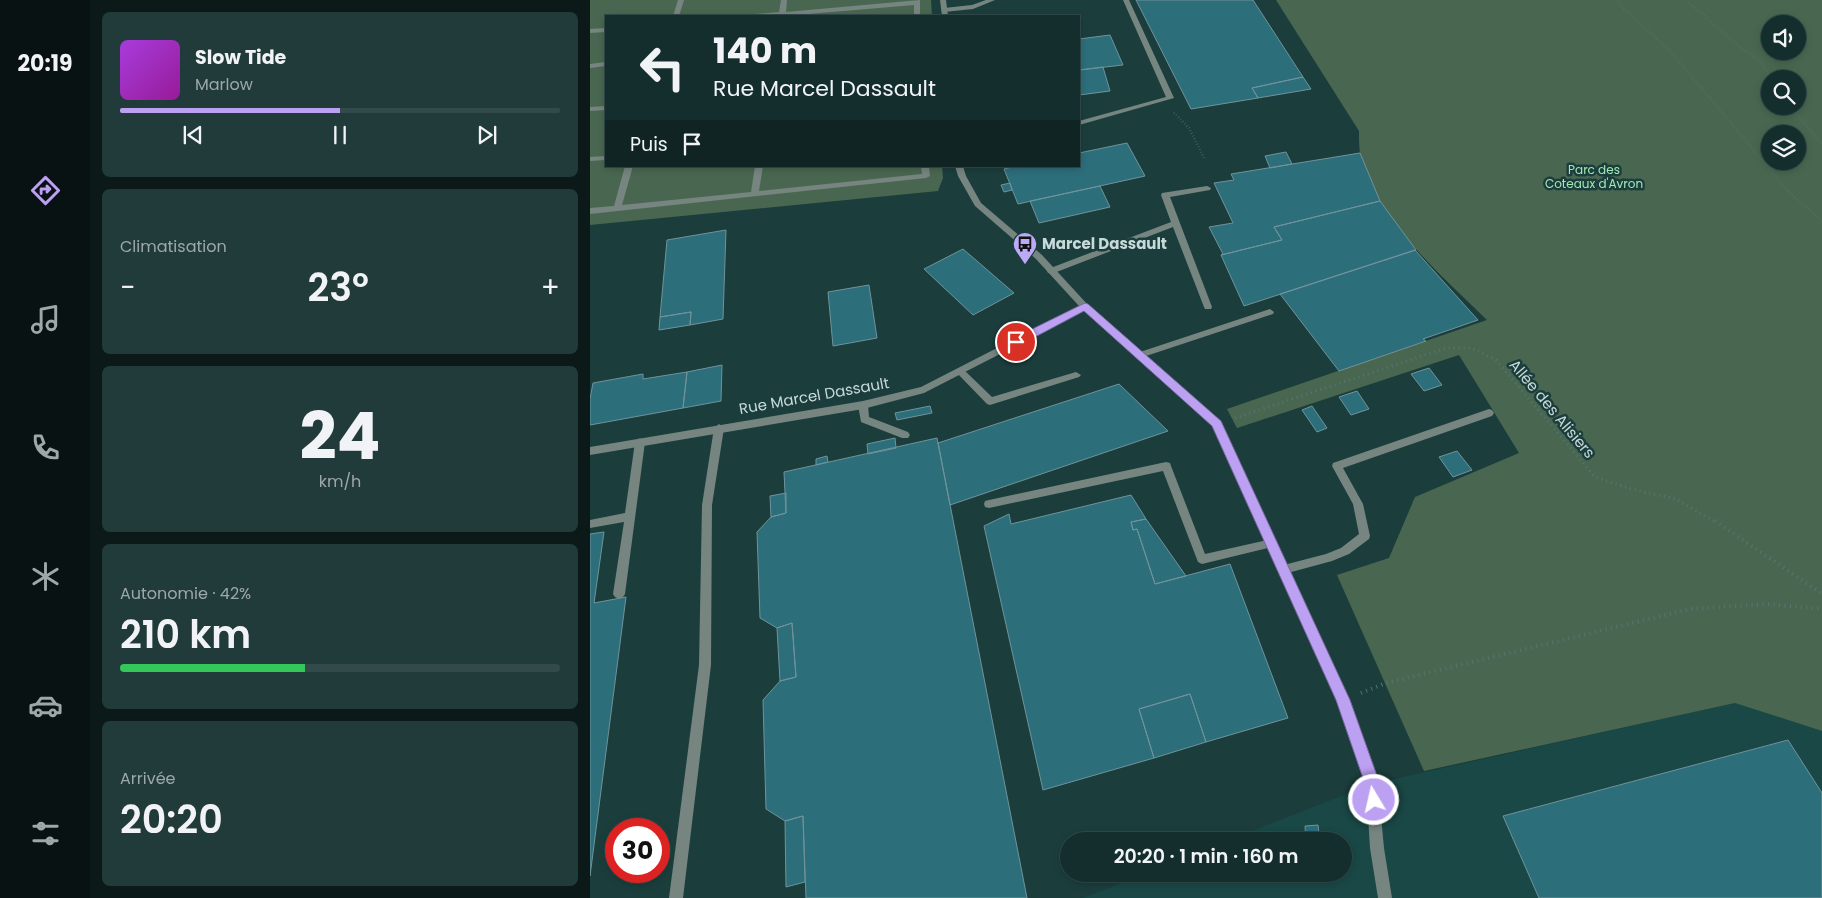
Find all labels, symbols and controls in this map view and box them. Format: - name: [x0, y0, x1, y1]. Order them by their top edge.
- map controls: [1761, 15, 1806, 170]
- button: sound: [1761, 15, 1806, 60]
- text: 140 m: [713, 26, 817, 75]
- icon: left: [630, 35, 695, 100]
- text: Slow Tide: [195, 44, 286, 71]
- text: 20:19: [18, 48, 72, 79]
- button: search: [1761, 70, 1806, 115]
- text: Marlow: [195, 73, 253, 96]
- text: Rue Marcel Dassault: [713, 73, 936, 104]
- icon: previous: [179, 121, 207, 149]
- icon: pause: [326, 121, 354, 149]
- icon: next: [473, 121, 501, 149]
- button: layers: [1761, 125, 1806, 170]
- icon: arrive: [678, 130, 706, 158]
- text: Puis: [630, 131, 668, 158]
- park label: Parc des Coteaux d'Avron: [1545, 161, 1643, 192]
- icon: directions: [28, 173, 63, 208]
- bus stop icon: Marcel Dassault: [1012, 231, 1038, 265]
- place label: Marcel Dassault: [1042, 233, 1167, 254]
- text: Climatisation: [120, 235, 227, 258]
- text: 23°: [307, 261, 369, 314]
- text: −: [120, 268, 135, 307]
- text: +: [541, 268, 560, 307]
- icon: music: [28, 302, 63, 337]
- pin: [995, 321, 1037, 363]
- icon: arrive: [1002, 328, 1030, 356]
- street label: Allée des Alisiers: [1505, 355, 1600, 463]
- street label: Rue Marcel Dassault: [737, 372, 891, 419]
- text: 24: [299, 391, 381, 482]
- icon: phone: [28, 430, 63, 465]
- text: km/h: [319, 470, 361, 493]
- icon: climate: [28, 559, 63, 594]
- text: Autonomie · 42%: [120, 582, 251, 605]
- text: 210 km: [120, 608, 251, 661]
- icon: car: [28, 688, 63, 723]
- text: Arrivée: [120, 767, 175, 790]
- position arrow: [1347, 773, 1399, 825]
- text: 20:20: [120, 793, 223, 846]
- icon: filters: [28, 816, 63, 851]
- speed limit sign: 30: [605, 818, 670, 883]
- text: 20:20 · 1 min · 160 m: [1114, 843, 1298, 870]

